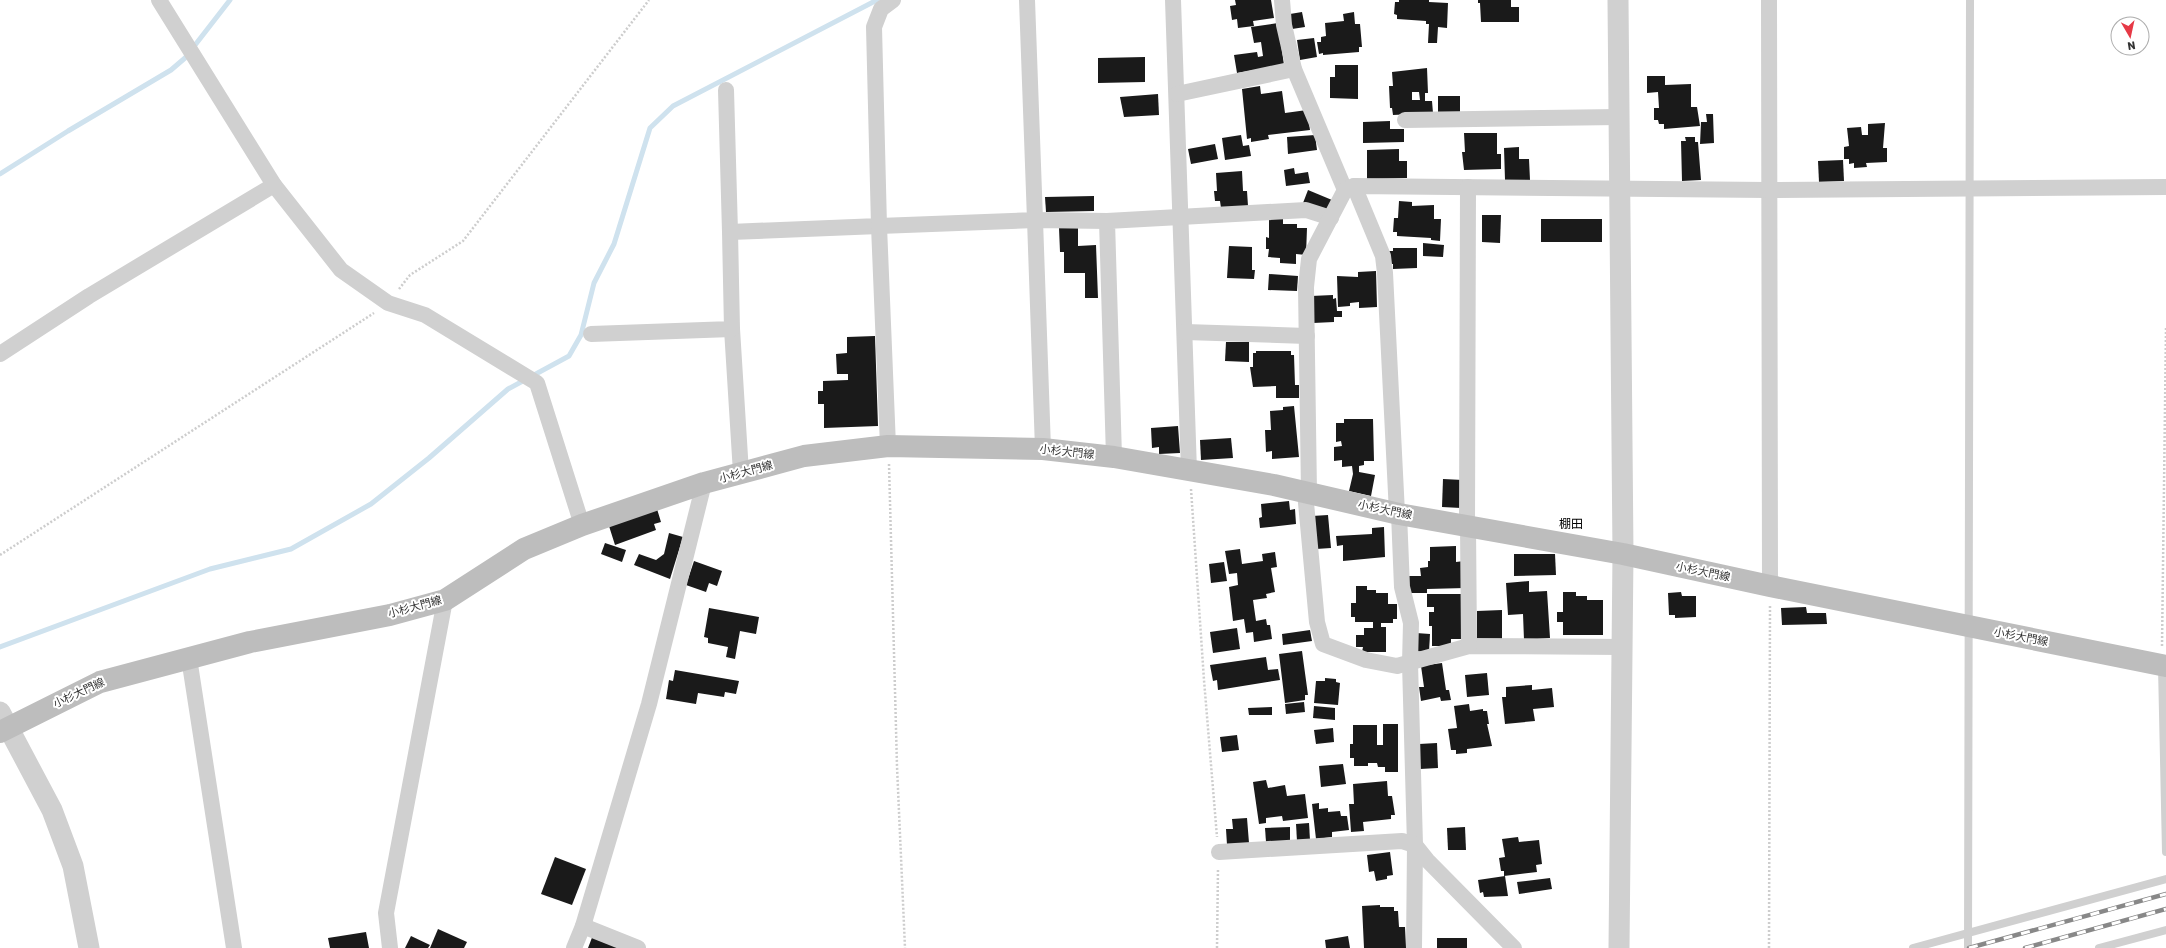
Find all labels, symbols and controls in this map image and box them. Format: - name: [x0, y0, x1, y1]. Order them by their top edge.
- north arrow: [2110, 16, 2150, 56]
- text: N: [2126, 38, 2136, 52]
- street label: 小杉大門線: [1039, 443, 1095, 461]
- street label: 小杉大門線: [718, 459, 774, 485]
- street label: 小杉大門線: [1357, 498, 1413, 522]
- district label: 棚田: [1559, 517, 1583, 531]
- street label: 小杉大門線: [1675, 560, 1731, 584]
- street label: 小杉大門線: [387, 594, 443, 620]
- street label: 小杉大門線: [1993, 625, 2049, 649]
- street label: 小杉大門線: [51, 675, 107, 711]

